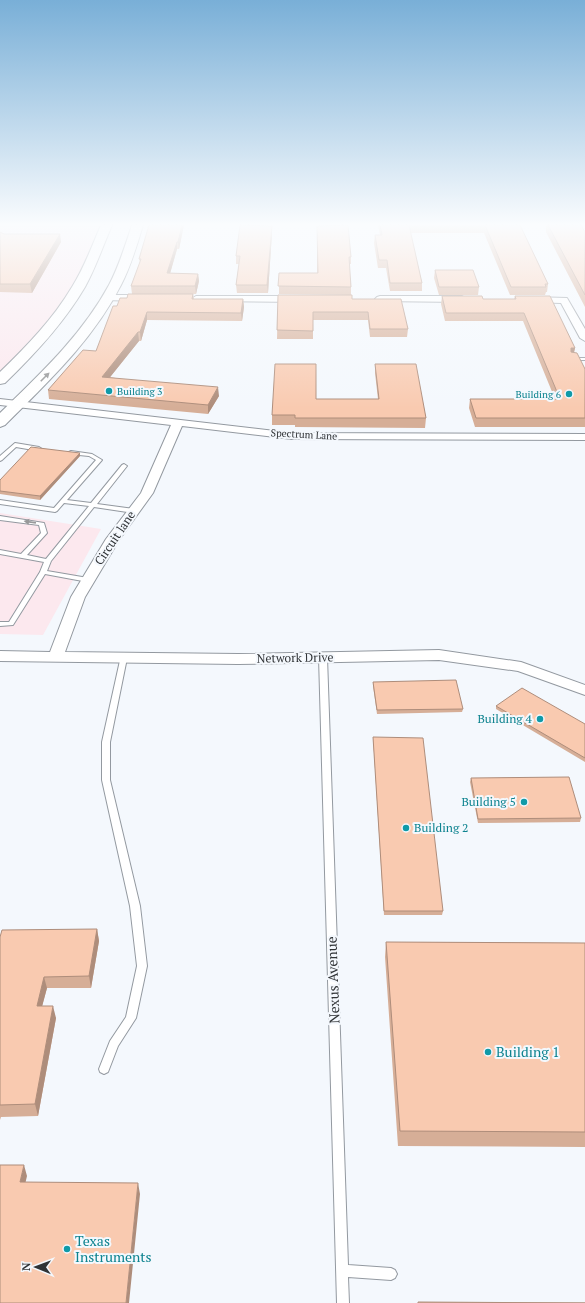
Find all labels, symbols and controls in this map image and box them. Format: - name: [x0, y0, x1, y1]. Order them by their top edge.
- one-way arrow: [40, 372, 50, 382]
- place label: Building 3: [117, 385, 162, 398]
- marker: Building 3: [104, 386, 114, 396]
- place label: Building 6: [516, 388, 562, 401]
- marker: Building 6: [564, 389, 574, 399]
- street label: Spectrum Lane: [270, 426, 338, 443]
- street label: Circuit lane: [91, 508, 138, 568]
- one-way arrow: [24, 519, 36, 525]
- street label: Network Drive: [256, 649, 334, 666]
- place label: Building 4: [477, 711, 533, 726]
- marker: Building 4: [535, 714, 545, 724]
- place label: Building 5: [461, 794, 516, 809]
- marker: Building 5: [519, 797, 529, 807]
- place label: Building 2: [414, 820, 469, 835]
- marker: Building 2: [401, 823, 411, 833]
- street label: Nexus Avenue: [321, 936, 344, 1024]
- place label: Building 1: [496, 1042, 560, 1061]
- marker: Building 1: [483, 1047, 493, 1057]
- place label: Texas Instruments: [75, 1231, 152, 1266]
- marker: Texas Instruments: [62, 1244, 72, 1254]
- north arrow: [16, 1247, 56, 1287]
- text: N: [19, 1262, 33, 1271]

